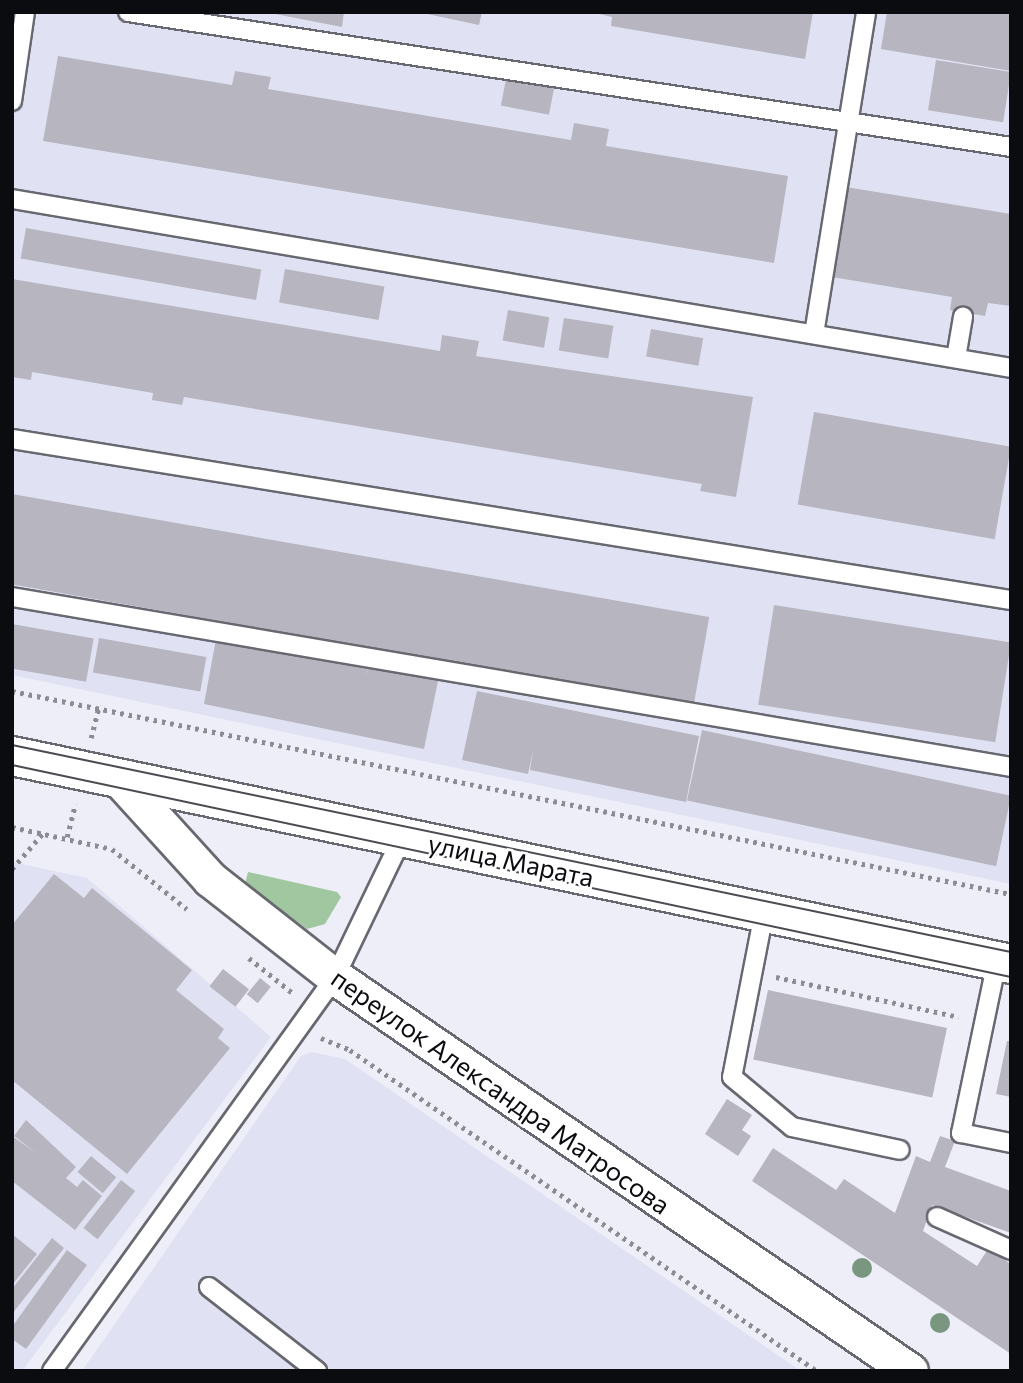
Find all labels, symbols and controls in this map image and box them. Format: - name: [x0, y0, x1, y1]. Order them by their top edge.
- street label: улица Марата: [425, 827, 597, 893]
- street label: переулок Александра Матросова: [326, 962, 676, 1220]

